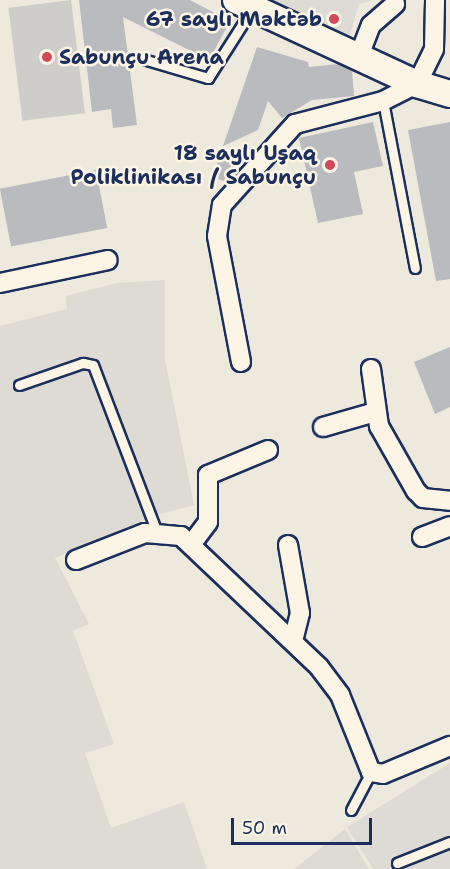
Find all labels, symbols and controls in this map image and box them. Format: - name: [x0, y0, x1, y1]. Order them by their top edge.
- place label: 67 saylı Məktəb: [146, 6, 322, 32]
- marker: 67 saylı Məktəb: [327, 12, 341, 26]
- place label: Sabunçu Arena: [59, 44, 224, 70]
- marker: Sabunçu Arena: [40, 50, 54, 64]
- place label: 18 saylı Uşaq Poliklinikası / Sabunçu: [70, 140, 316, 190]
- marker: 18 saylı Uşaq Poliklinikası / Sabunçu: [321, 156, 339, 174]
- scale bar: [234, 806, 375, 844]
- text: 50 m: [242, 816, 287, 840]

